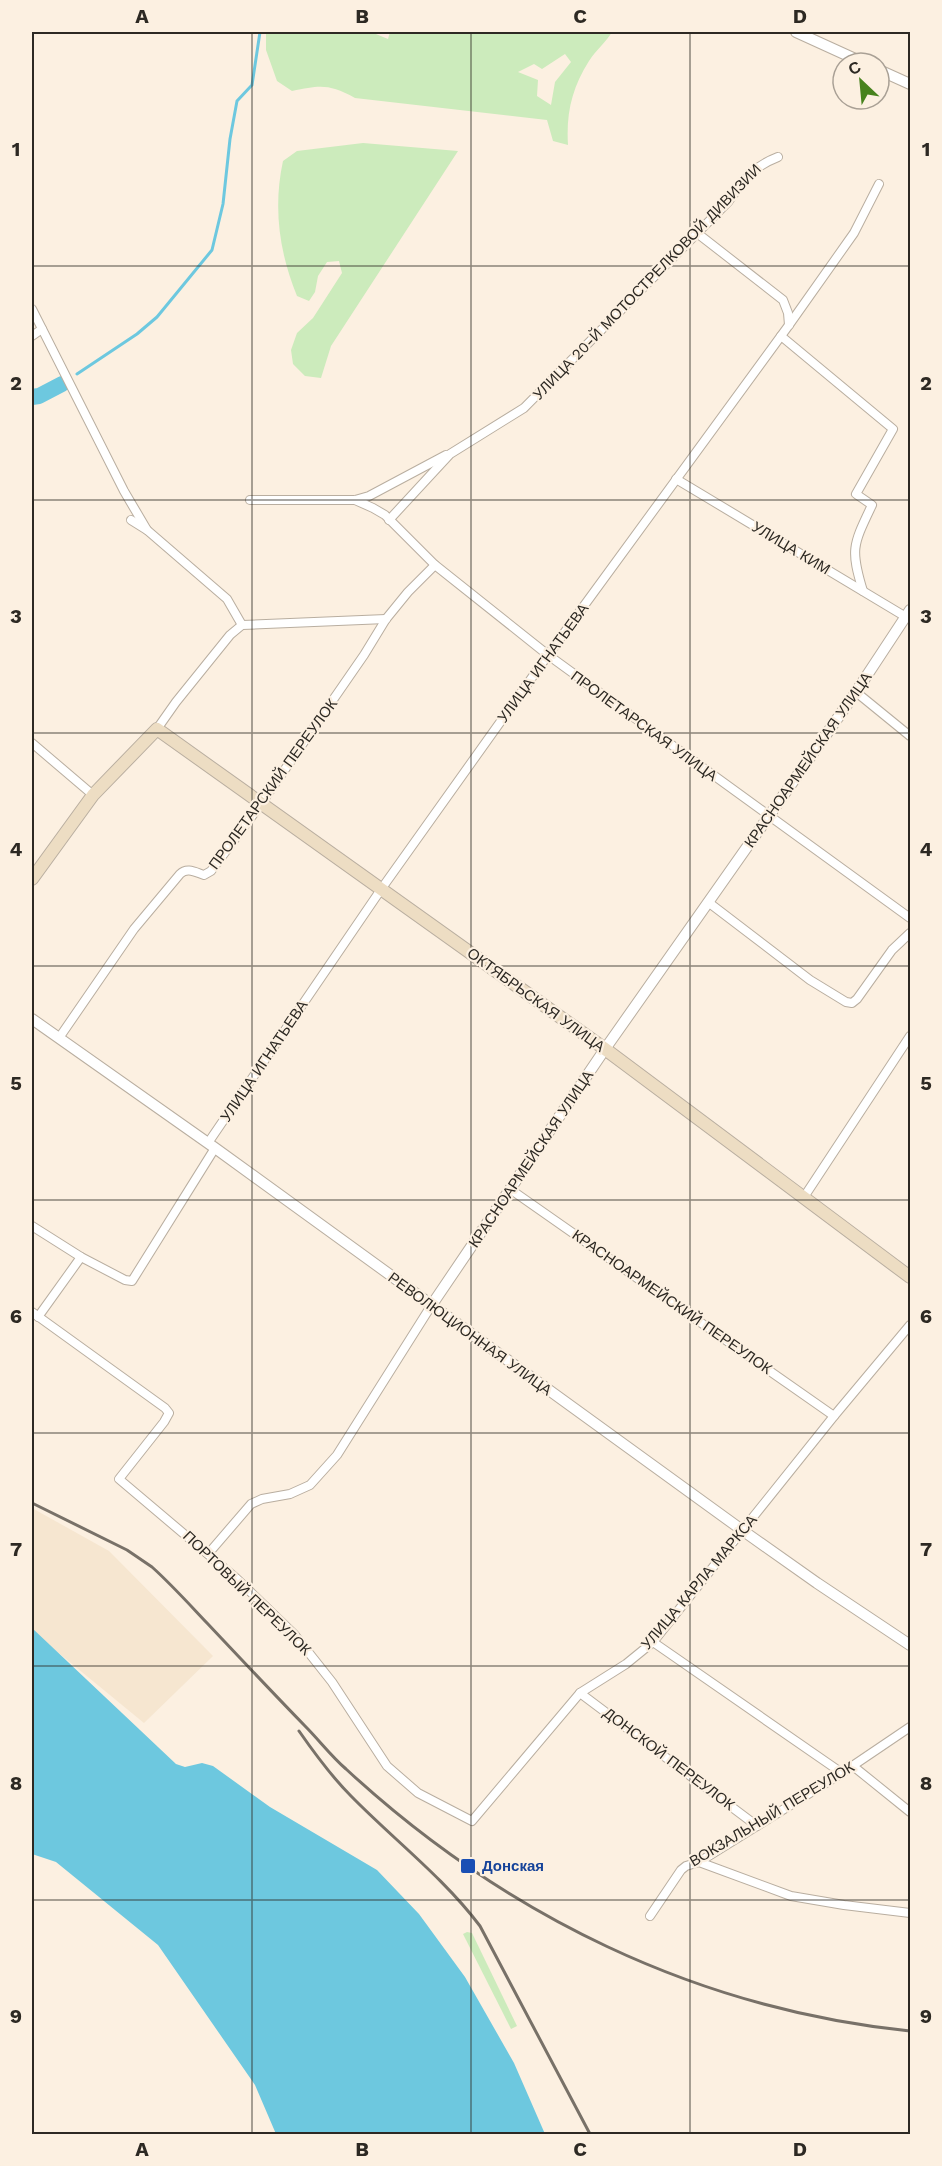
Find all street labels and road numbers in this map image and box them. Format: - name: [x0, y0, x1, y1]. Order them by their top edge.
- street label: УЛИЦА 20-Й МОТОСТРЕЛКОВОЙ ДИВИЗИИ: [529, 160, 765, 404]
- street label: УЛИЦА КИМ: [749, 518, 833, 578]
- street label: УЛИЦА ИГНАТЬЕВА: [494, 600, 592, 726]
- street label: ПРОЛЕТАРСКАЯ УЛИЦА: [567, 667, 721, 785]
- street label: КРАСНОАРМЕЙСКАЯ УЛИЦА: [740, 669, 876, 851]
- street label: ПРОЛЕТАРСКИЙ ПЕРЕУЛОК: [205, 695, 341, 873]
- street label: ОКТЯБРЬСКАЯ УЛИЦА: [464, 944, 608, 1056]
- street label: УЛИЦА ИГНАТЬЕВА: [217, 997, 311, 1125]
- street label: КРАСНОАРМЕЙСКАЯ УЛИЦА: [465, 1067, 597, 1251]
- street label: КРАСНОАРМЕЙСКИЙ ПЕРЕУЛОК: [569, 1226, 776, 1378]
- street label: РЕВОЛЮЦИОННАЯ УЛИЦА: [385, 1269, 555, 1399]
- street label: УЛИЦА КАРЛА МАРКСА: [637, 1511, 761, 1653]
- street label: ПОРТОВЫЙ ПЕРЕУЛОК: [179, 1527, 315, 1659]
- street label: ДОНСКОЙ ПЕРЕУЛОК: [600, 1704, 738, 1814]
- street label: ВОКЗАЛЬНЫЙ ПЕРЕУЛОК: [686, 1758, 858, 1870]

